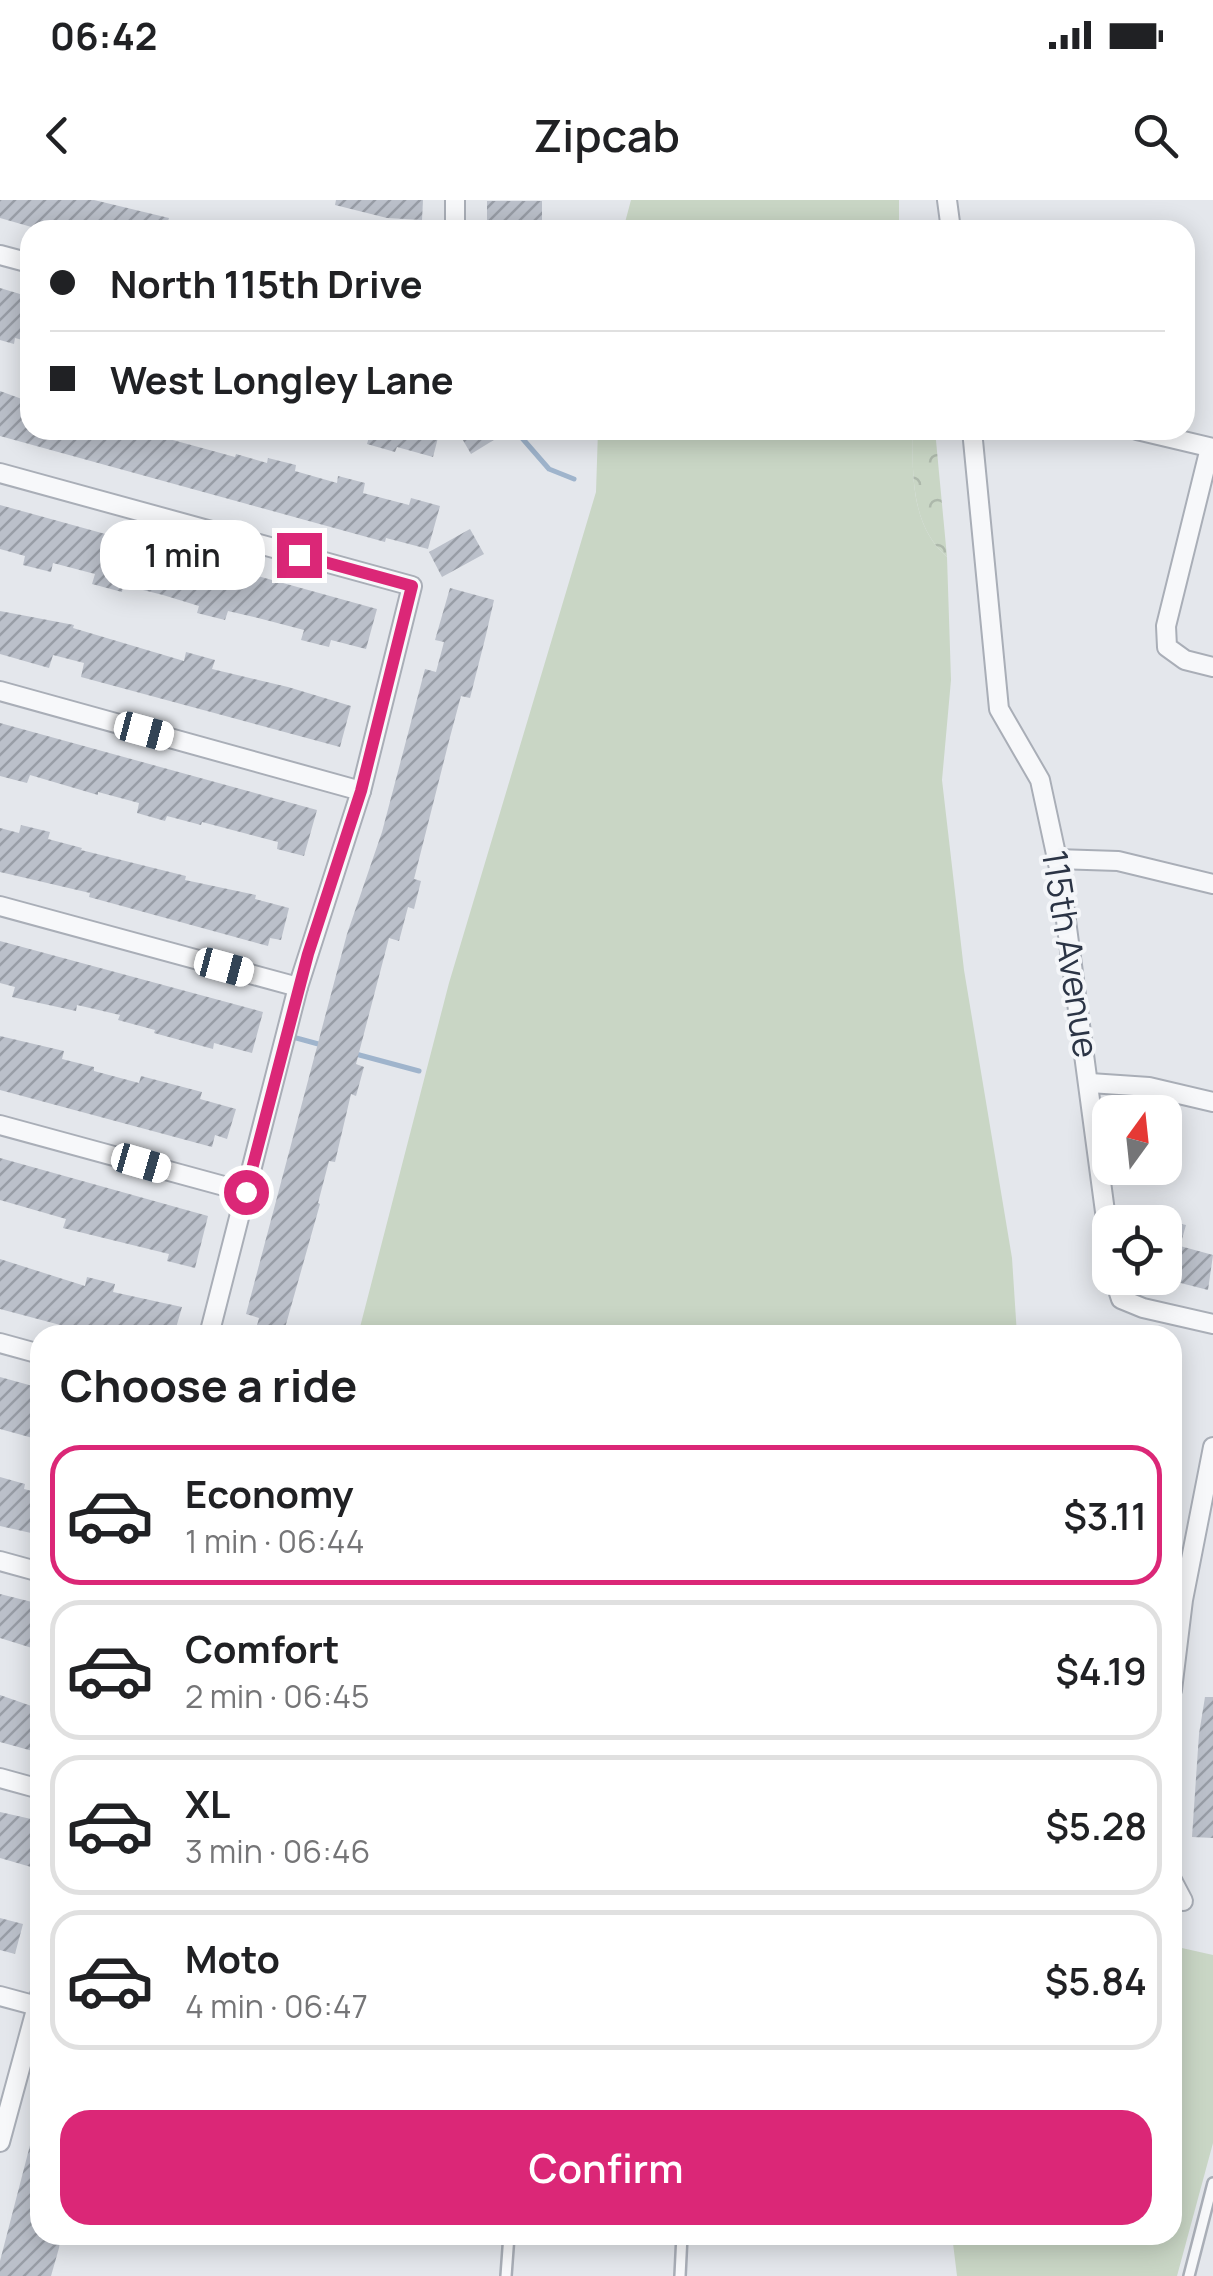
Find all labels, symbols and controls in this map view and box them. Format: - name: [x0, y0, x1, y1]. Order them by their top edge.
- text: 06:42: [50, 9, 157, 61]
- text: Zipcab: [533, 104, 680, 166]
- icon: back: [30, 108, 85, 163]
- icon: search: [1128, 108, 1183, 163]
- text: North 115th Drive: [110, 257, 423, 309]
- text: West Longley Lane: [110, 353, 454, 405]
- callout: 1 min: [99, 520, 264, 590]
- text: 1 min: [144, 533, 221, 577]
- route end: [277, 533, 322, 578]
- car: [111, 709, 177, 753]
- street label: 115th Avenue: [1031, 847, 1111, 1061]
- car: [191, 945, 257, 989]
- north arrow: [1092, 1095, 1182, 1185]
- map controls: [1092, 1095, 1182, 1295]
- car: [108, 1140, 174, 1186]
- route start: [224, 1170, 269, 1215]
- button: locate: [1092, 1205, 1182, 1295]
- text: Choose a ride: [60, 1354, 357, 1416]
- text: Economy: [185, 1467, 354, 1519]
- icon: car: [65, 1470, 155, 1560]
- text: $3.11: [1063, 1489, 1147, 1541]
- text: 1 min · 06:44: [185, 1519, 365, 1563]
- text: Comfort: [185, 1622, 339, 1674]
- icon: car: [65, 1625, 155, 1715]
- text: $4.19: [1056, 1644, 1147, 1696]
- text: 2 min · 06:45: [185, 1674, 370, 1718]
- text: XL: [185, 1777, 230, 1829]
- icon: car: [65, 1780, 155, 1870]
- text: $5.28: [1045, 1799, 1147, 1851]
- text: 3 min · 06:46: [185, 1829, 370, 1873]
- text: Moto: [185, 1932, 280, 1984]
- icon: car: [65, 1935, 155, 2025]
- text: $5.84: [1045, 1954, 1147, 2006]
- text: 4 min · 06:47: [185, 1984, 368, 2028]
- button: Confirm: [60, 2110, 1152, 2225]

